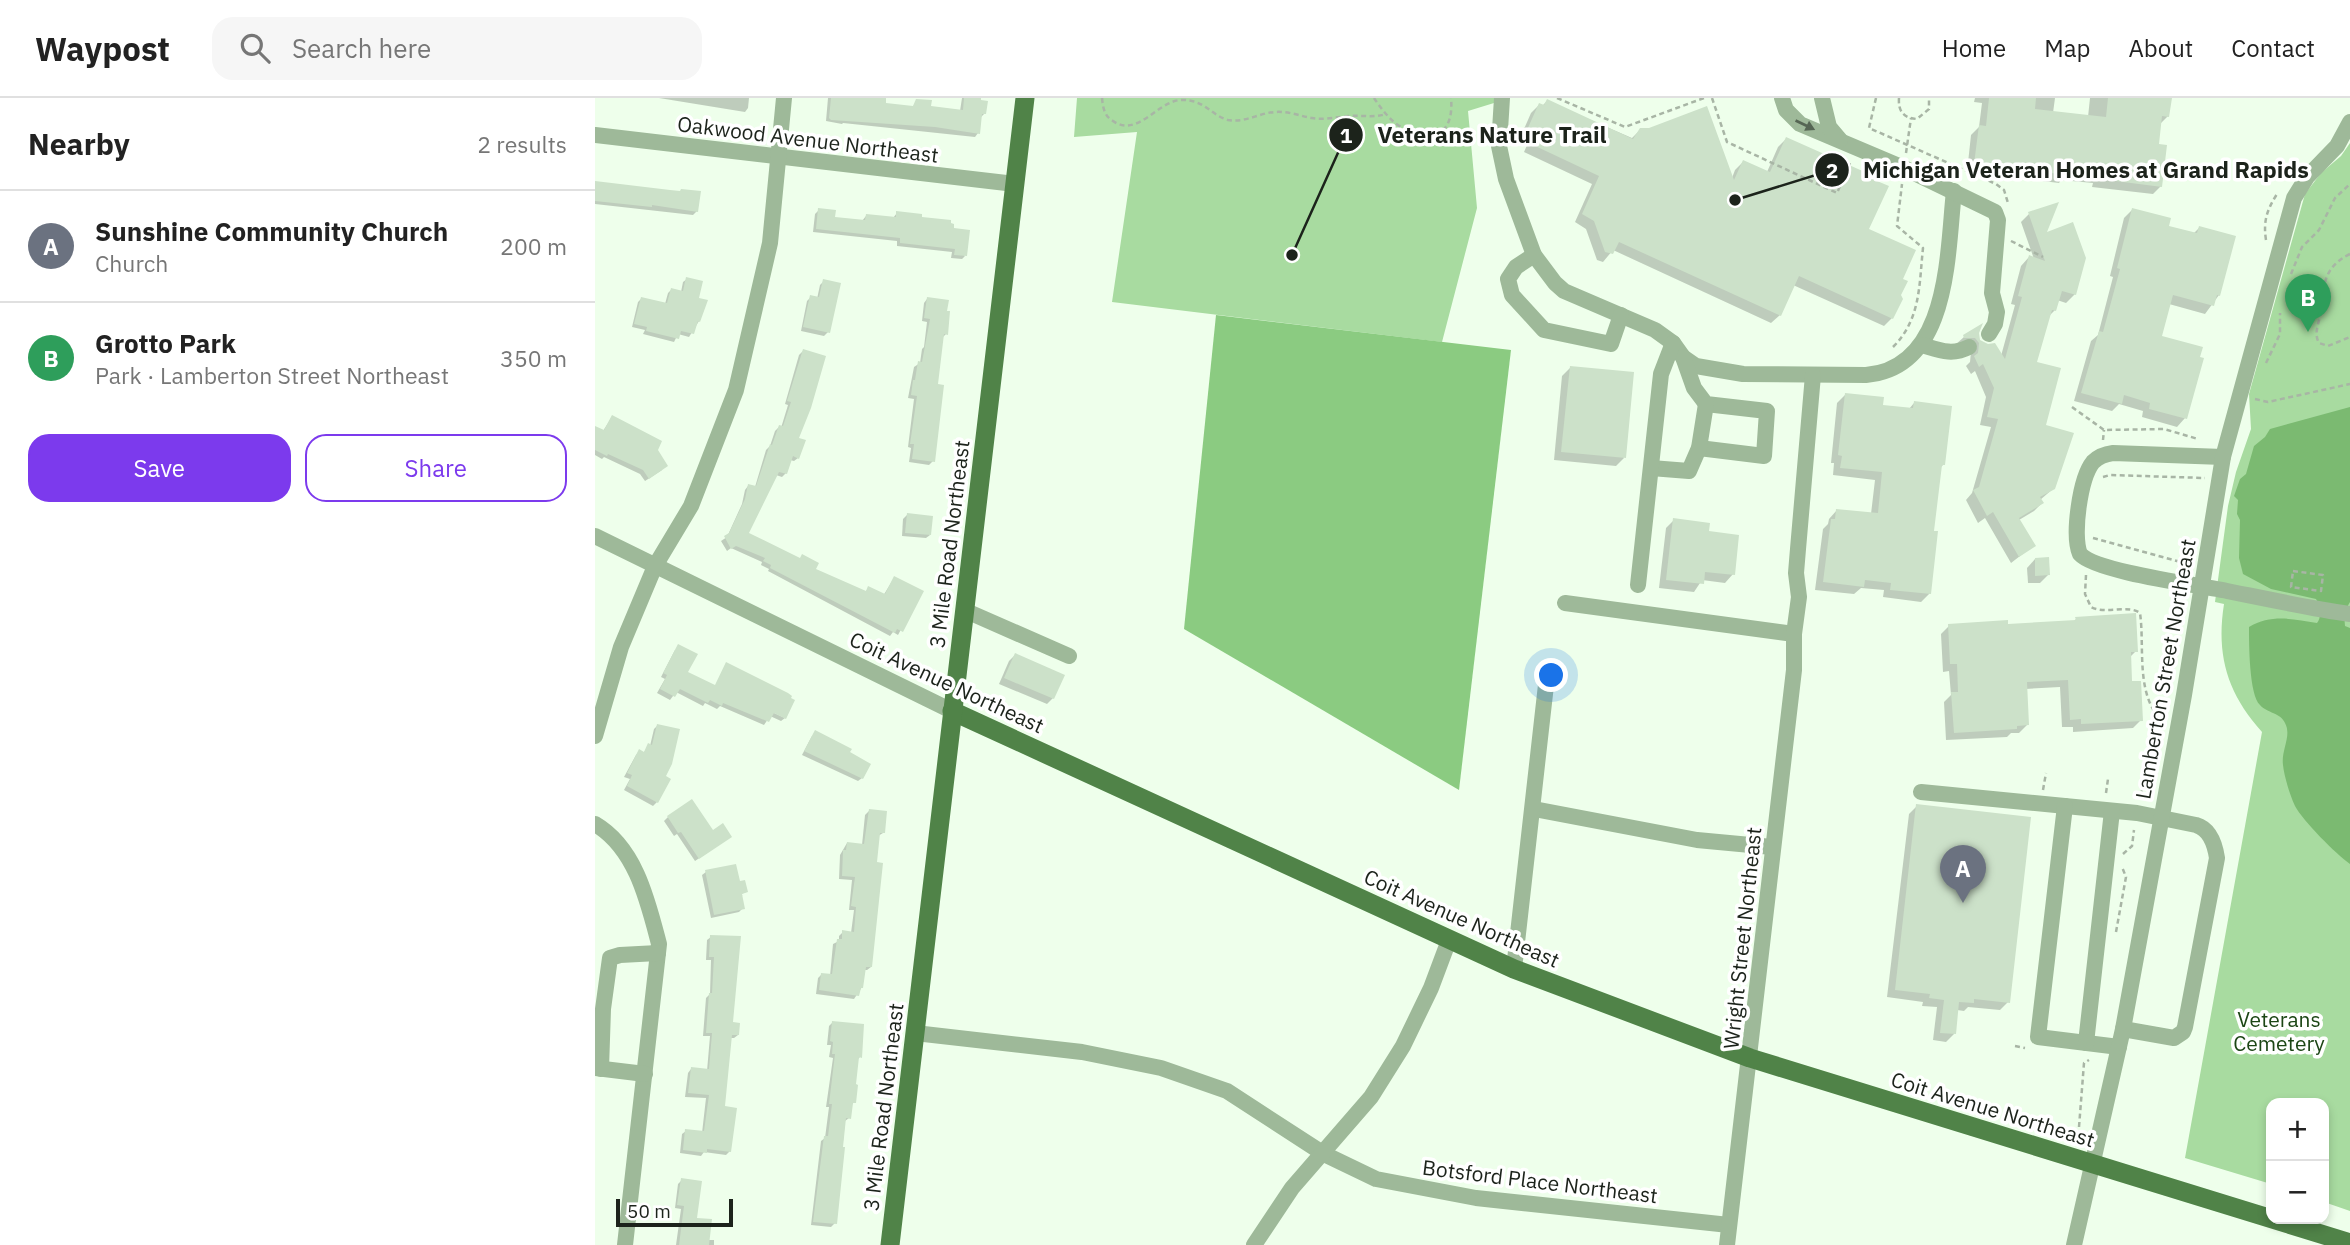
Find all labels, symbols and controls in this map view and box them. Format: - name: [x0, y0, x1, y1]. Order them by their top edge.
- search box: [212, 17, 702, 80]
- text: Waypost: [35, 27, 170, 70]
- icon: search: [236, 29, 274, 67]
- text: Search here: [292, 31, 431, 65]
- text: Home: [1942, 32, 2006, 64]
- text: Map: [2044, 32, 2090, 64]
- text: About: [2128, 32, 2193, 64]
- text: Contact: [2231, 32, 2315, 64]
- street label: Oakwood Avenue Northeast: [676, 109, 940, 169]
- callout: Veterans Nature Trail: [1328, 113, 1621, 157]
- text: Veterans Nature Trail: [1377, 119, 1607, 149]
- one-way arrow: [1795, 120, 1815, 131]
- text: 1: [1340, 121, 1353, 149]
- text: Nearby: [28, 124, 130, 163]
- text: 2 results: [477, 129, 567, 159]
- callout: Michigan Veteran Homes at Grand Rapids: [1814, 148, 2323, 192]
- text: Michigan Veteran Homes at Grand Rapids: [1863, 154, 2309, 184]
- text: 2: [1826, 156, 1838, 184]
- text: Sunshine Community Church: [95, 214, 448, 248]
- text: A: [43, 231, 59, 261]
- text: 200 m: [500, 231, 567, 261]
- text: Church: [95, 248, 168, 278]
- pin: B: [2285, 274, 2331, 332]
- text: Grotto Park: [95, 326, 236, 360]
- text: B: [43, 343, 59, 373]
- text: 350 m: [500, 343, 567, 373]
- text: Park · Lamberton Street Northeast: [95, 360, 449, 390]
- button: Save: [28, 434, 291, 502]
- button: Share: [305, 434, 567, 502]
- street label: 3 Mile Road Northeast: [922, 438, 976, 650]
- street label: Lamberton Street Northeast: [2128, 537, 2202, 801]
- street label: Coit Avenue Northeast: [845, 625, 1049, 739]
- your location: [1534, 658, 1568, 692]
- street label: Wright Street Northeast: [1716, 826, 1768, 1050]
- pin: A: [1940, 845, 1986, 903]
- street label: Coit Avenue Northeast: [1360, 862, 1564, 974]
- street label: 3 Mile Road Northeast: [856, 1001, 910, 1213]
- park label: Veterans Cemetery: [2233, 1005, 2325, 1057]
- street label: Coit Avenue Northeast: [1888, 1065, 2098, 1153]
- map controls: [2266, 1098, 2329, 1224]
- button: +: [2266, 1098, 2329, 1161]
- street label: Botsford Place Northeast: [1421, 1153, 1659, 1209]
- button: −: [2266, 1161, 2329, 1224]
- scale bar: [616, 1196, 733, 1228]
- text: 50 m: [627, 1199, 671, 1223]

